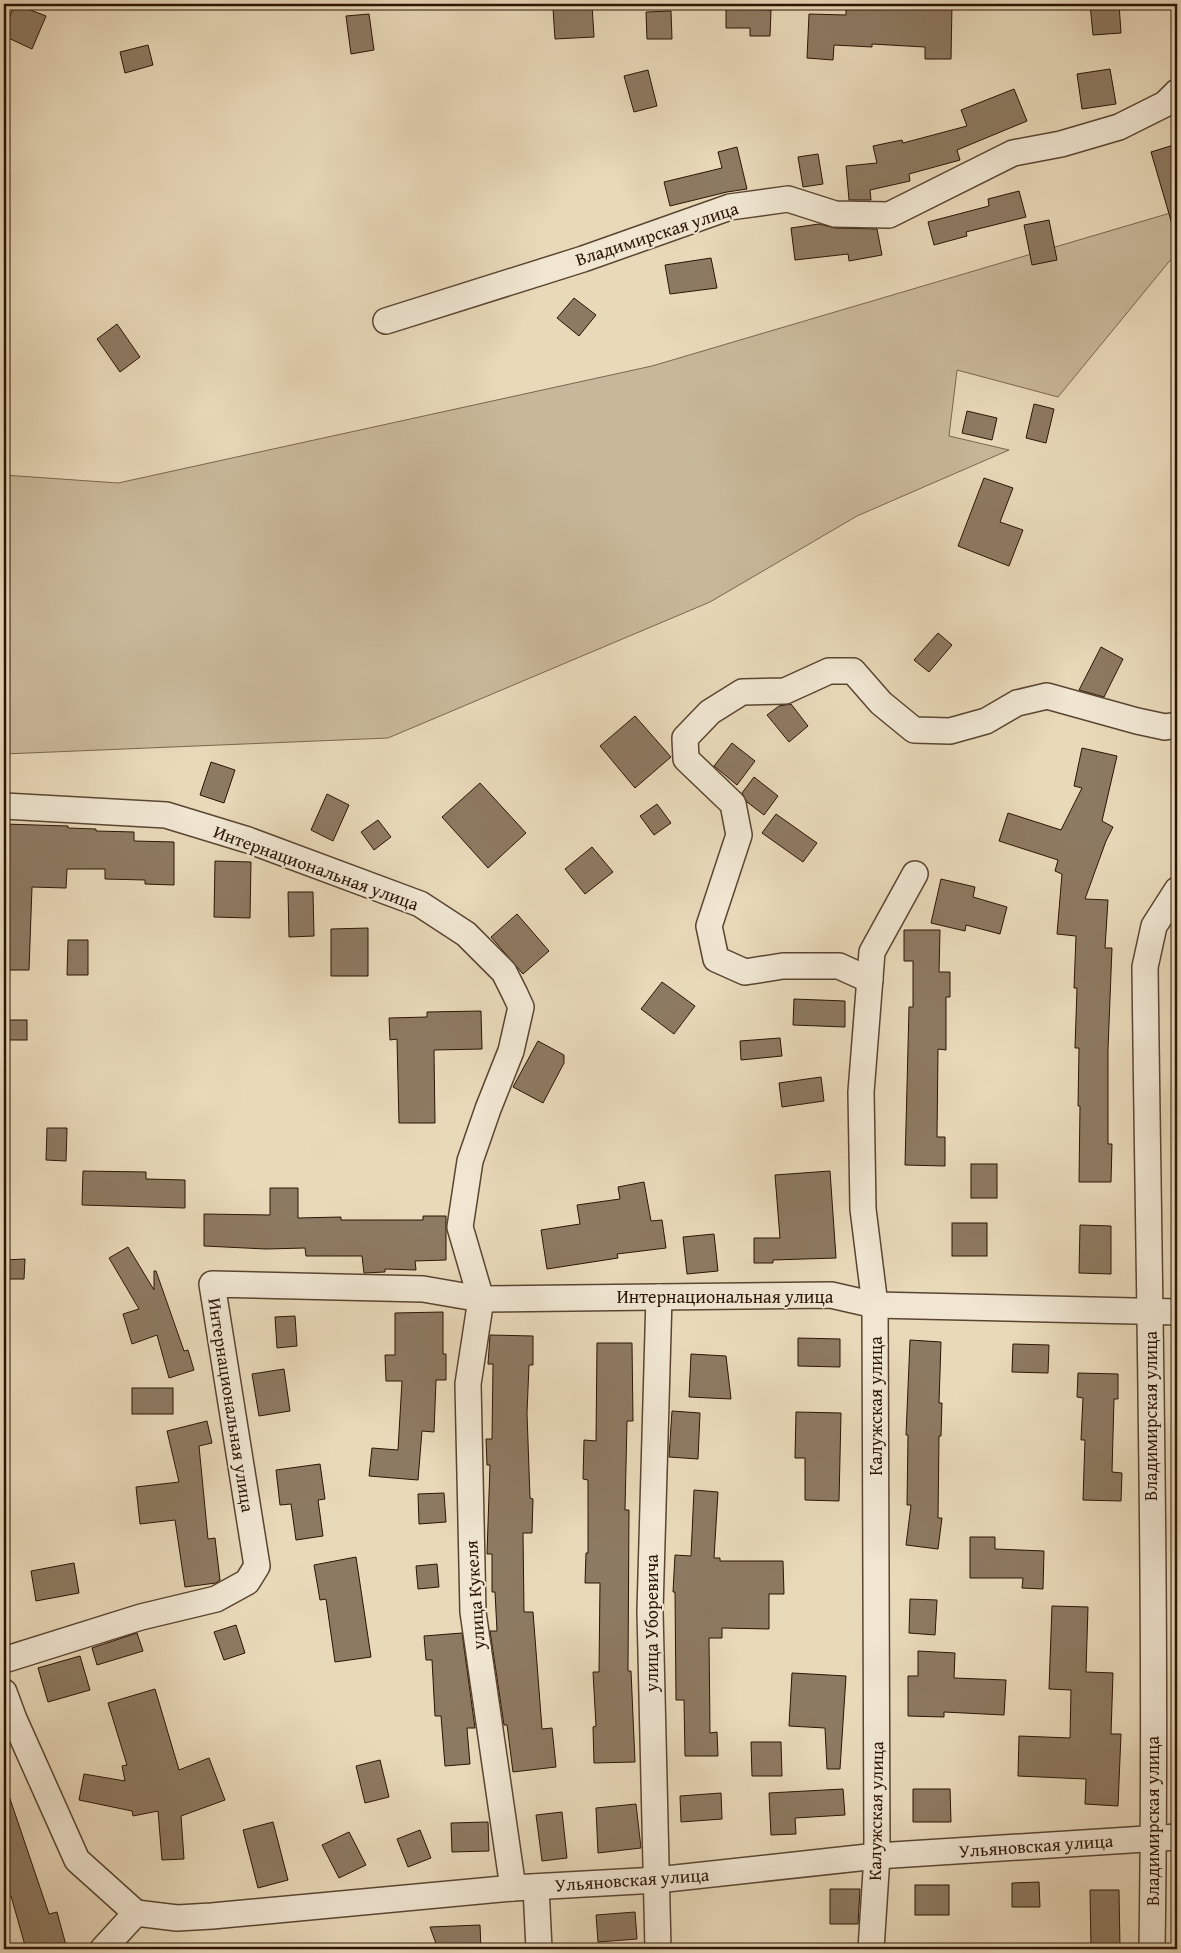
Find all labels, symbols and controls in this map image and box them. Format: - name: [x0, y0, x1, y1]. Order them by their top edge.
- street label: Владимирская улица: [572, 194, 742, 273]
- street label: Интернациональная улица: [210, 818, 423, 917]
- street label: Интернациональная улица: [617, 1283, 834, 1310]
- street label: Интернациональная улица: [201, 1296, 262, 1514]
- street label: Владимирская улица: [1137, 1331, 1164, 1501]
- street label: Калужская улица: [862, 1336, 889, 1476]
- street label: улица Кукеля: [457, 1539, 492, 1652]
- street label: улица Уборевича: [638, 1554, 665, 1693]
- street label: Владимирская улица: [1139, 1736, 1166, 1906]
- street label: Калужская улица: [861, 1741, 890, 1881]
- street label: Ульяновская улица: [958, 1827, 1114, 1864]
- street label: Ульяновская улица: [554, 1861, 710, 1898]

